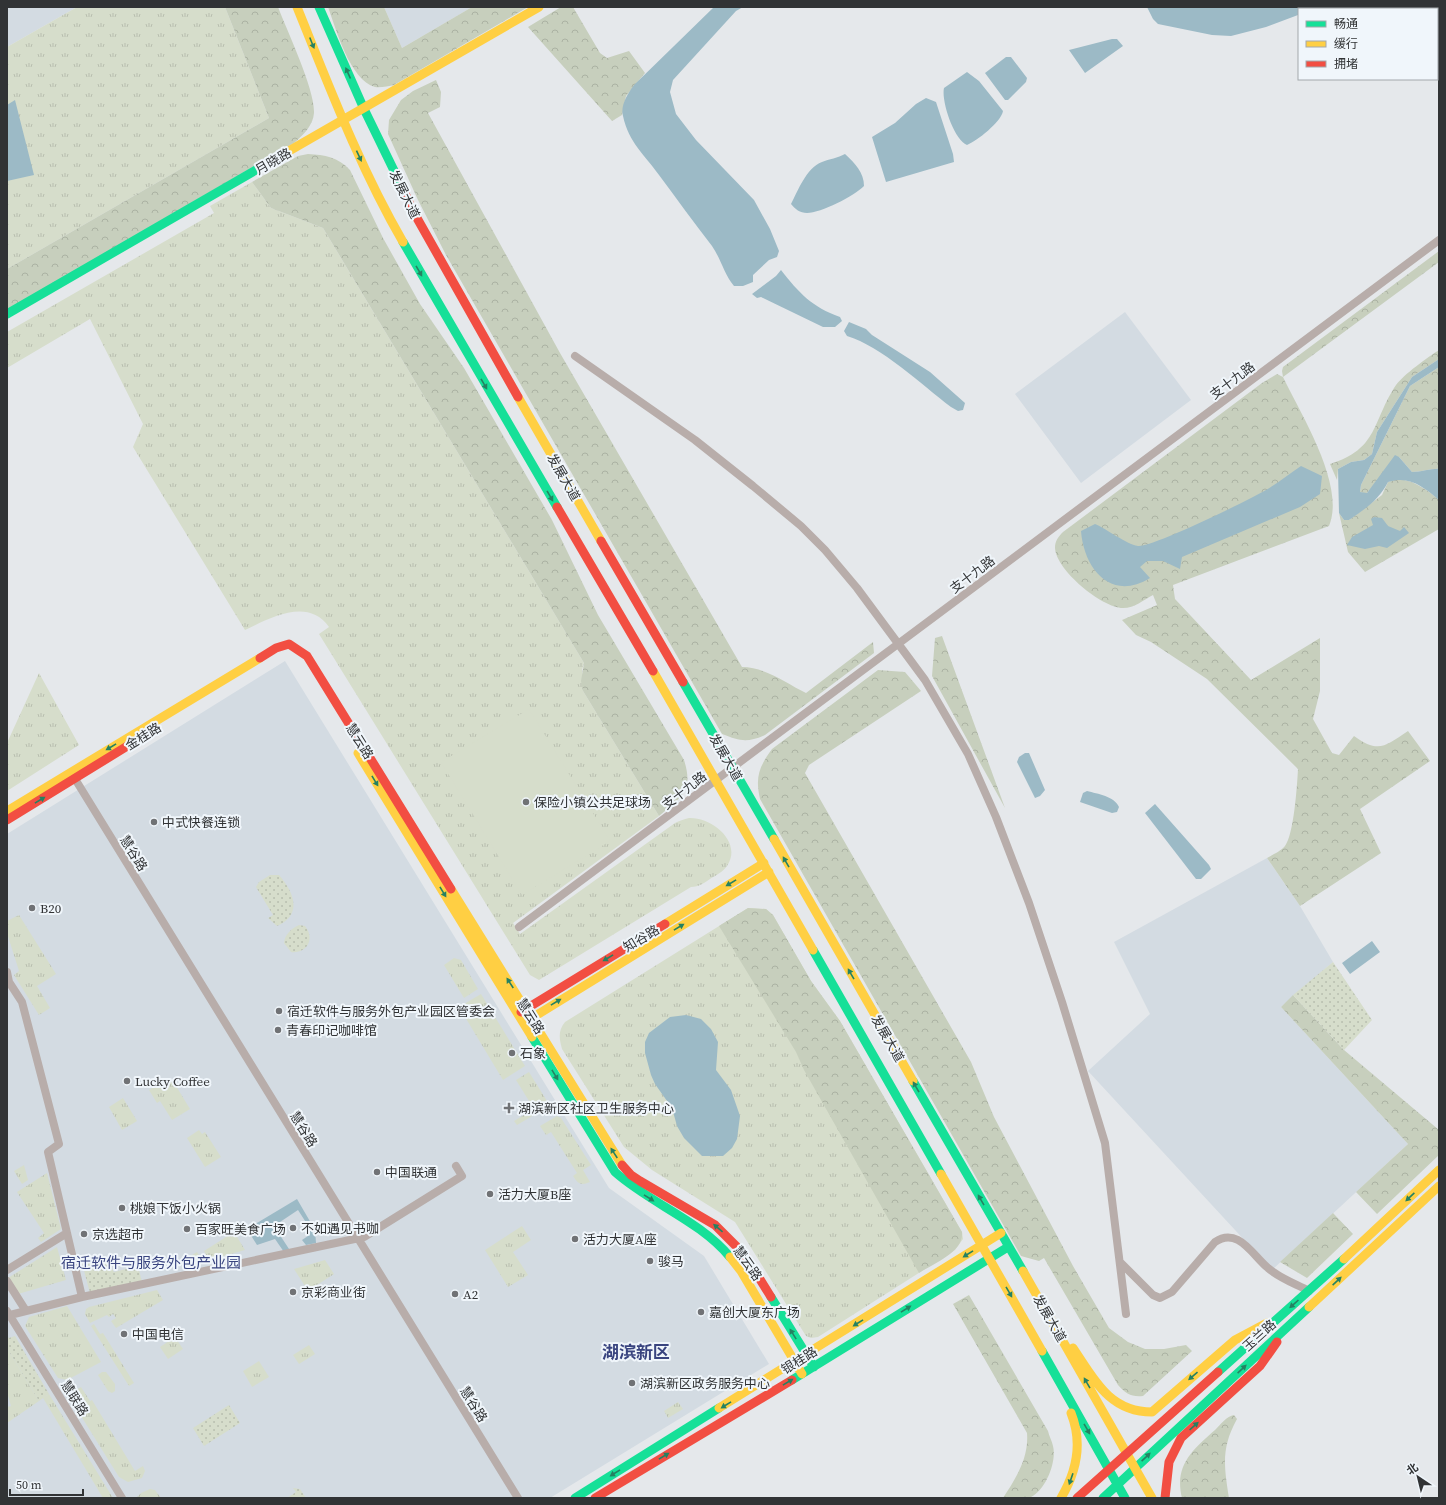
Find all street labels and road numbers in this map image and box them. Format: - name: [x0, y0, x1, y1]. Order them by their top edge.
- street label: 月晓路: [252, 144, 294, 179]
- street label: 发展大道: [386, 167, 424, 221]
- street label: 支十九路: [1206, 358, 1258, 403]
- street label: 发展大道: [543, 450, 584, 504]
- street label: 支十九路: [946, 552, 998, 597]
- street label: 金桂路: [122, 719, 164, 754]
- street label: 慧云路: [342, 720, 377, 762]
- street label: 发展大道: [705, 730, 746, 784]
- street label: 支十九路: [659, 768, 710, 813]
- street label: 慧谷路: [116, 832, 151, 874]
- street label: 知谷路: [620, 921, 662, 956]
- street label: 慧云路: [513, 995, 548, 1037]
- street label: 发展大道: [867, 1011, 908, 1065]
- street label: 慧谷路: [286, 1108, 321, 1150]
- street label: 慧云路: [729, 1242, 766, 1284]
- street label: 发展大道: [1029, 1291, 1070, 1345]
- street label: 玉兰路: [1239, 1316, 1280, 1355]
- street label: 银桂路: [778, 1343, 820, 1378]
- street label: 慧联路: [57, 1377, 92, 1419]
- street label: 慧谷路: [456, 1383, 491, 1425]

